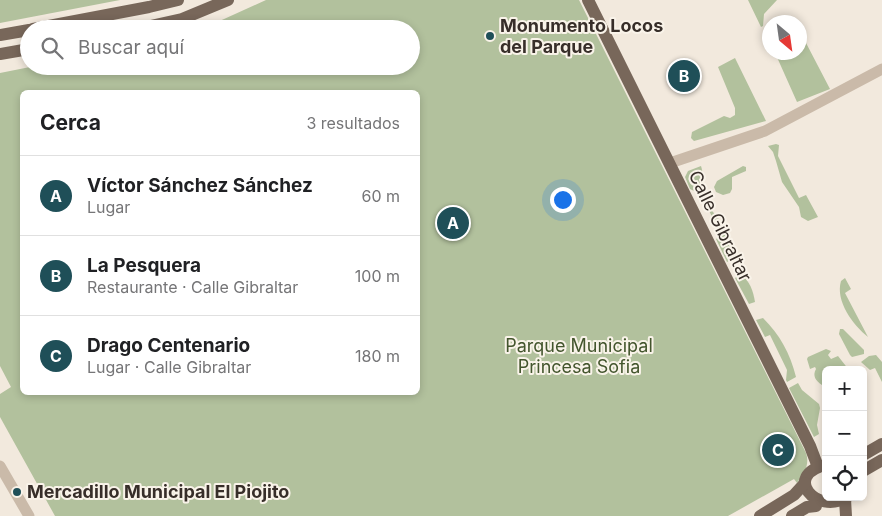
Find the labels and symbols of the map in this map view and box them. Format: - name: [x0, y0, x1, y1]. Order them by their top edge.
- place label: Monumento Locos del Parque: [500, 15, 663, 57]
- north arrow: [762, 15, 807, 60]
- marker: Monumento Locos del Parque: [484, 30, 496, 42]
- pin: B: [668, 57, 700, 95]
- street label: Calle Gibraltar: [685, 167, 756, 285]
- your location: [550, 187, 576, 213]
- pin: A: [437, 204, 469, 242]
- park label: Parque Municipal Princesa Sofia: [505, 335, 653, 377]
- pin: C: [762, 431, 794, 469]
- place label: Mercadillo Municipal El Piojito: [27, 481, 289, 502]
- marker: Mercadillo Municipal El Piojito: [11, 486, 23, 498]

